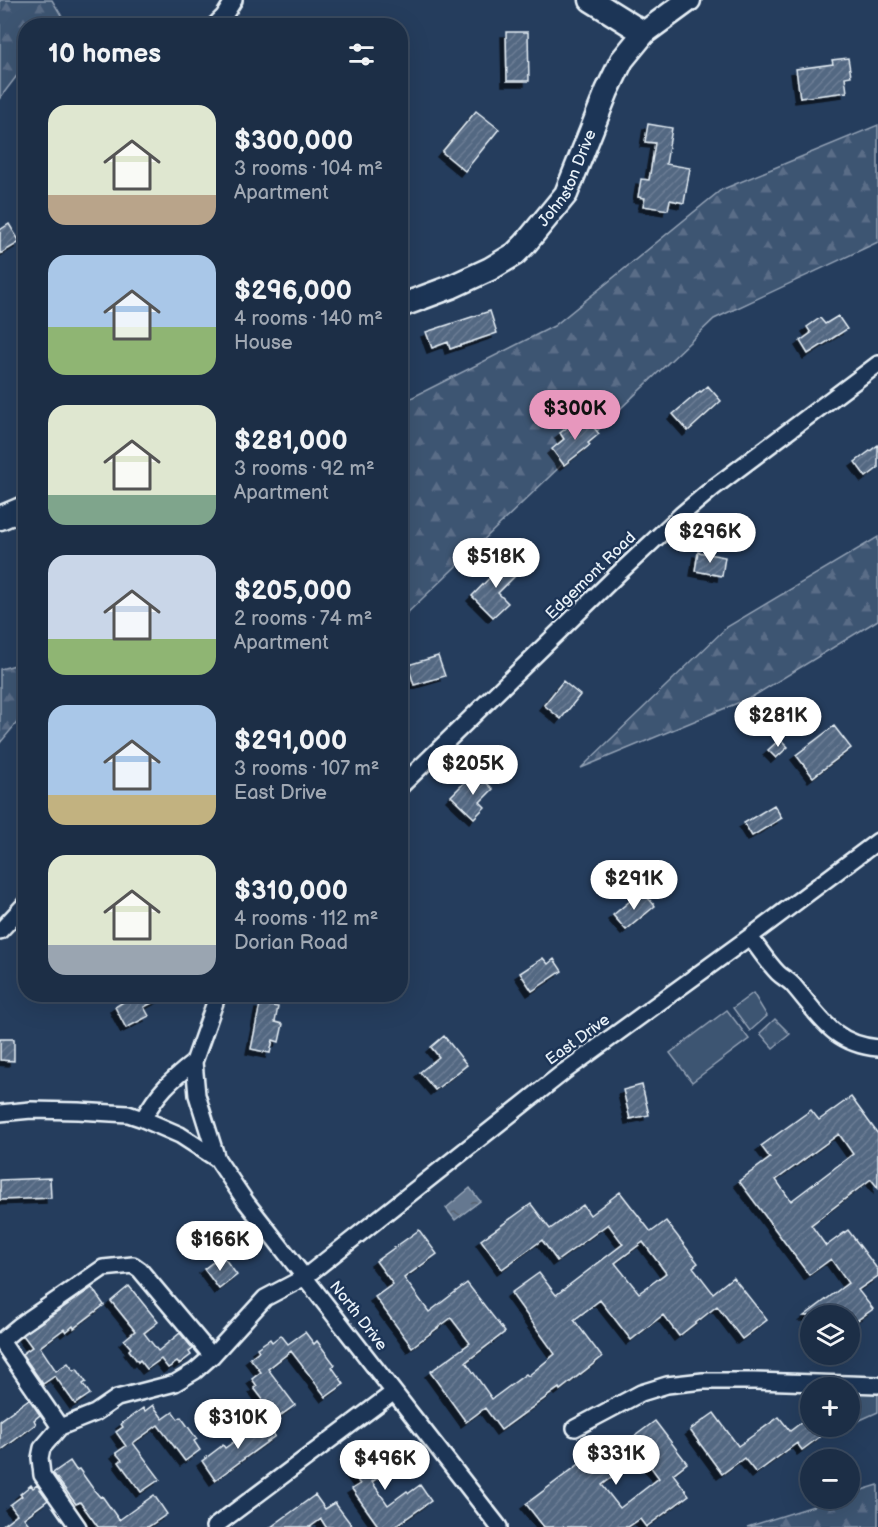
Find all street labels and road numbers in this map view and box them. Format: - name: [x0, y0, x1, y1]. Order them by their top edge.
- street label: Johnston Drive: [534, 126, 600, 230]
- street label: Edgemont Road: [542, 528, 640, 624]
- street label: East Drive: [542, 1010, 614, 1070]
- street label: North Drive: [325, 1278, 391, 1355]

